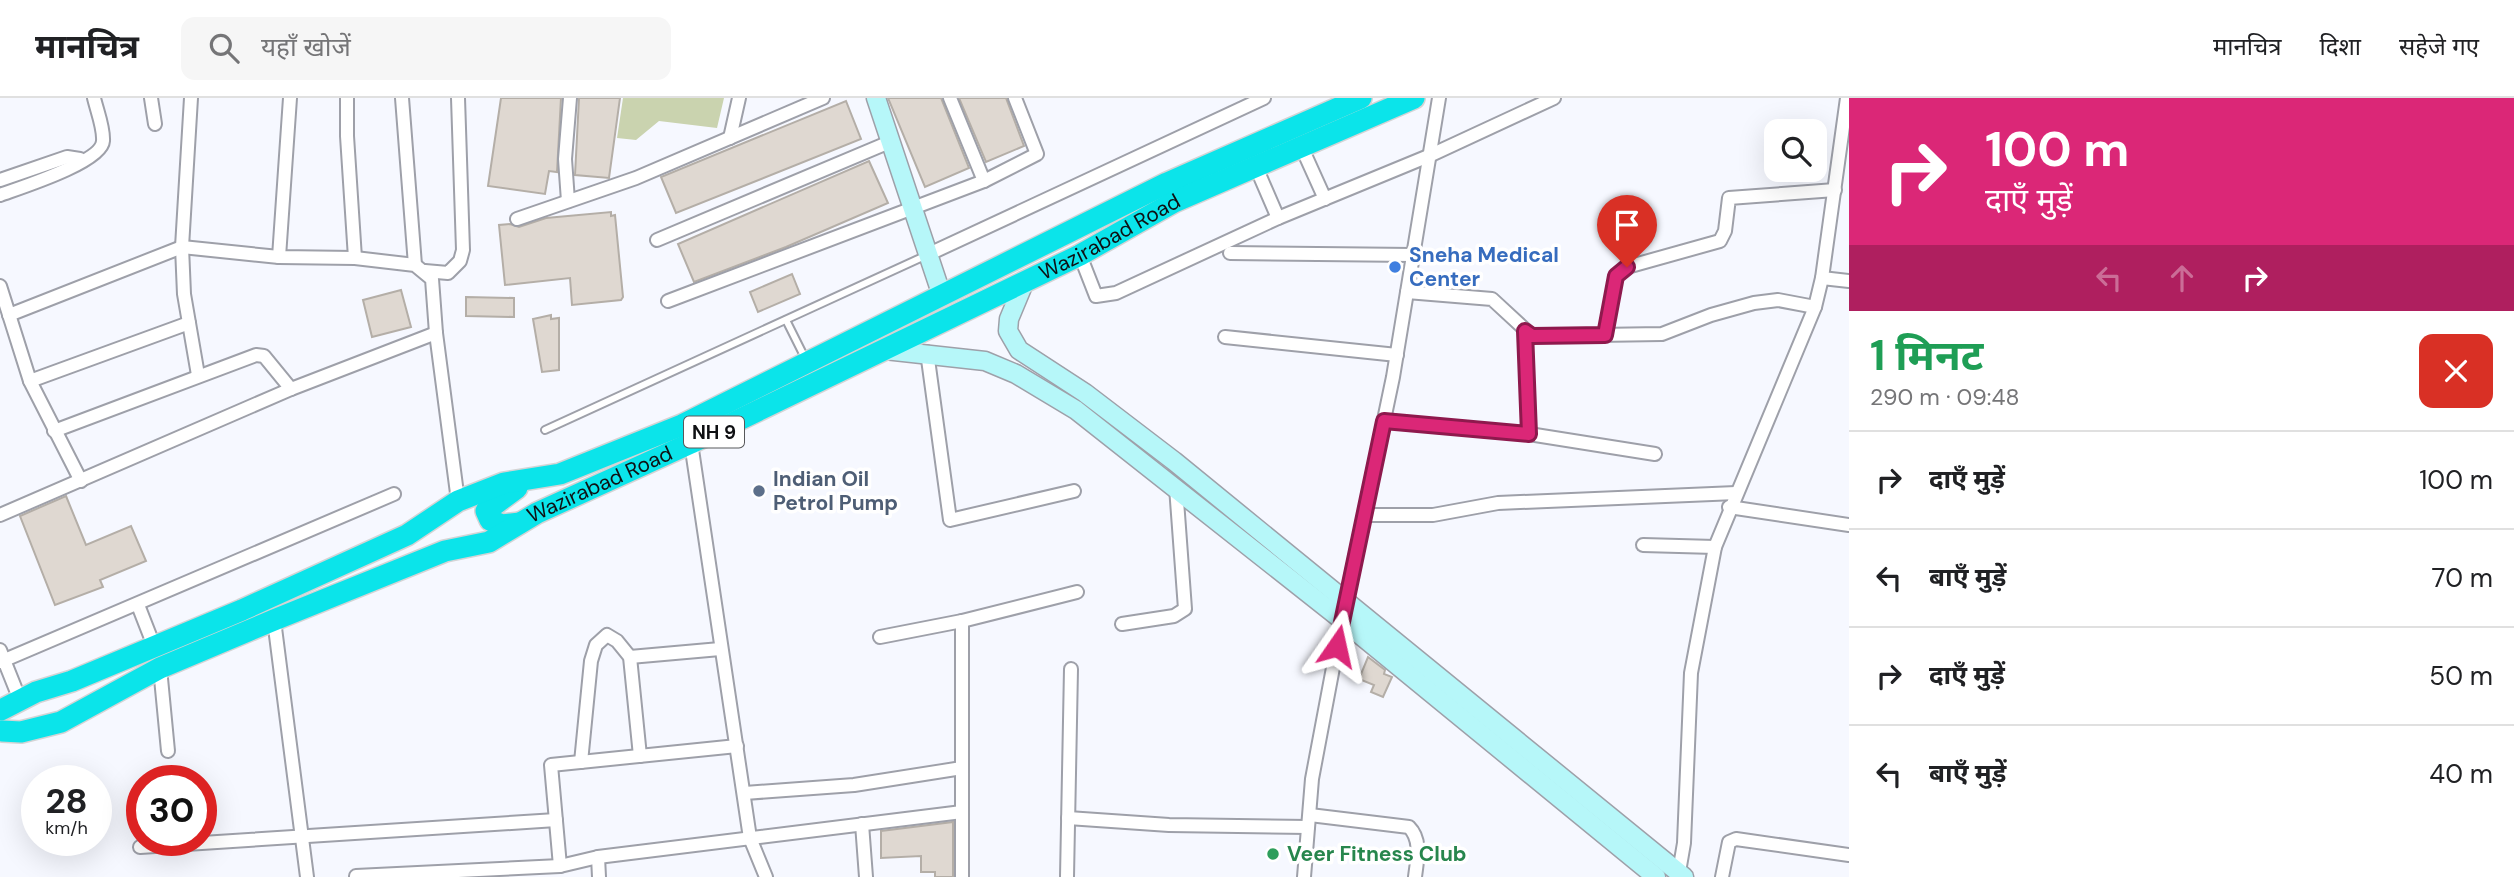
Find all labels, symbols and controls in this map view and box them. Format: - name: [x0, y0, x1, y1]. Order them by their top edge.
- search box: [181, 17, 671, 80]
- text: मानचित्र: [35, 25, 139, 68]
- icon: search: [205, 29, 243, 67]
- text: यहाँ खोजें: [261, 30, 351, 64]
- text: मानचित्र: [2213, 31, 2282, 62]
- text: दिशा: [2320, 31, 2361, 62]
- text: सहेजे गए: [2399, 31, 2479, 62]
- text: 100 m: [1985, 117, 2129, 181]
- map controls: [1764, 119, 1827, 182]
- button: search: [1764, 119, 1827, 182]
- icon: right: [1870, 126, 1961, 217]
- text: दाएँ मुड़ें: [1985, 179, 2073, 221]
- street label: Wazirabad Road: [1034, 187, 1185, 287]
- pin: [1597, 195, 1657, 267]
- icon: arrive: [1608, 206, 1646, 244]
- place label: Sneha Medical Center: [1409, 241, 1559, 293]
- marker: Sneha Medical Center: [1387, 259, 1403, 275]
- icon: left: [2090, 259, 2128, 297]
- icon: ahead: [2163, 259, 2201, 297]
- icon: right: [2236, 259, 2274, 297]
- text: 1 मिनट: [1870, 328, 1983, 383]
- button: close: [2419, 334, 2493, 408]
- text: 290 m · 09:48: [1870, 382, 2019, 412]
- road number: NH 9: [684, 416, 744, 448]
- street label: Wazirabad Road: [522, 439, 677, 530]
- icon: right: [1870, 461, 1908, 499]
- text: दाएँ मुड़ें: [1929, 462, 2005, 496]
- text: 100 m: [2419, 463, 2493, 497]
- place label: Indian Oil Petrol Pump: [773, 465, 898, 517]
- marker: Indian Oil Petrol Pump: [751, 483, 767, 499]
- icon: left: [1870, 559, 1908, 597]
- text: बाएँ मुड़ें: [1929, 560, 2006, 594]
- text: 70 m: [2432, 561, 2493, 595]
- position arrow: [1300, 609, 1374, 683]
- icon: right: [1870, 657, 1908, 695]
- text: दाएँ मुड़ें: [1929, 658, 2005, 692]
- text: 50 m: [2429, 659, 2493, 693]
- icon: left: [1870, 755, 1908, 793]
- text: बाएँ मुड़ें: [1929, 756, 2006, 790]
- text: 40 m: [2429, 757, 2493, 791]
- speed limit sign: 30: [126, 765, 217, 856]
- text: 28: [45, 778, 88, 824]
- text: km/h: [45, 816, 88, 840]
- place label: Veer Fitness Club: [1287, 840, 1467, 868]
- marker: Veer Fitness Club: [1265, 846, 1281, 862]

